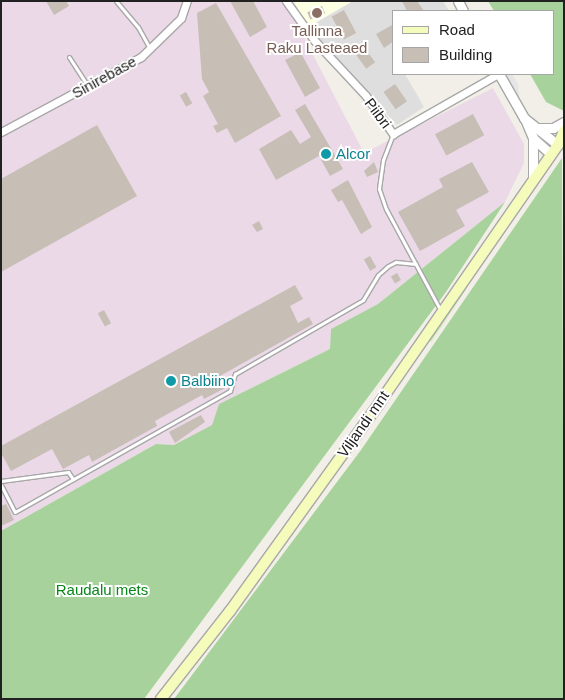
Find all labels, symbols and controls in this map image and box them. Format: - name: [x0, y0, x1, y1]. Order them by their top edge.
- marker: Tallinna Raku Lasteaed: [311, 7, 323, 19]
- legend: [392, 10, 555, 75]
- place label: Tallinna Raku Lasteaed: [267, 21, 367, 56]
- text: Road: [439, 21, 475, 38]
- text: Building: [439, 46, 492, 63]
- street label: Sinirebase: [69, 52, 139, 102]
- street label: Piibri: [361, 94, 395, 132]
- place label: Alcor: [336, 145, 370, 163]
- marker: Alcor: [320, 148, 332, 160]
- place label: Balbiino: [181, 372, 234, 390]
- marker: Balbiino: [165, 375, 177, 387]
- street label: Viljandi mnt: [333, 387, 393, 461]
- park label: Raudalu mets: [56, 581, 148, 599]

